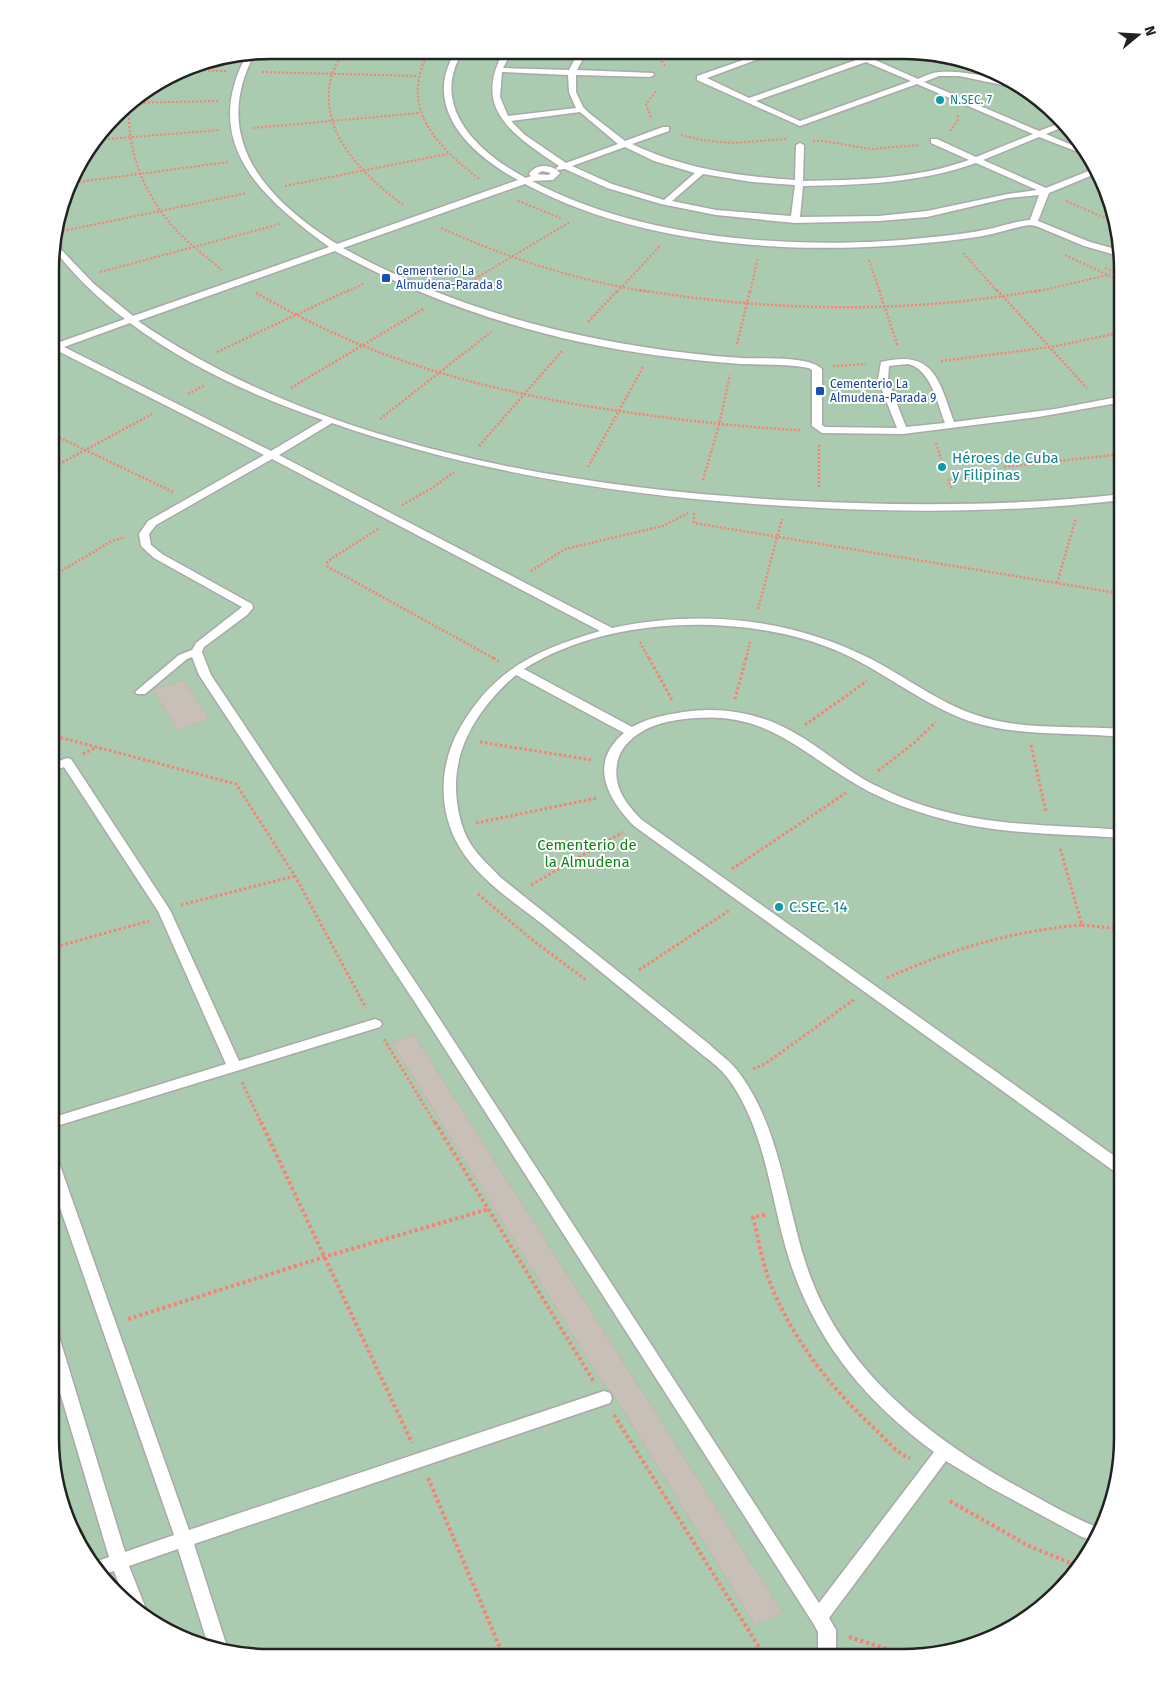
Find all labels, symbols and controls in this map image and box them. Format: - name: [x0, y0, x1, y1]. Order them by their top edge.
- north arrow: [1113, 10, 1163, 60]
- text: N: [1140, 24, 1159, 38]
- place label: N.SEC. 7: [950, 93, 992, 107]
- marker: N.SEC. 7: [934, 94, 946, 106]
- place label: Cementerio La Almudena-Parada 8: [396, 264, 503, 292]
- marker: Cementerio La Almudena-Parada 8: [380, 272, 392, 284]
- place label: Cementerio La Almudena-Parada 9: [830, 377, 936, 405]
- marker: Cementerio La Almudena-Parada 9: [814, 385, 826, 397]
- place label: Héroes de Cuba y Filipinas: [952, 449, 1059, 484]
- marker: Héroes de Cuba y Filipinas: [936, 461, 948, 473]
- park label: Cementerio de la Almudena: [537, 836, 637, 871]
- place label: C.SEC. 14: [789, 898, 847, 916]
- marker: C.SEC. 14: [773, 901, 785, 913]

